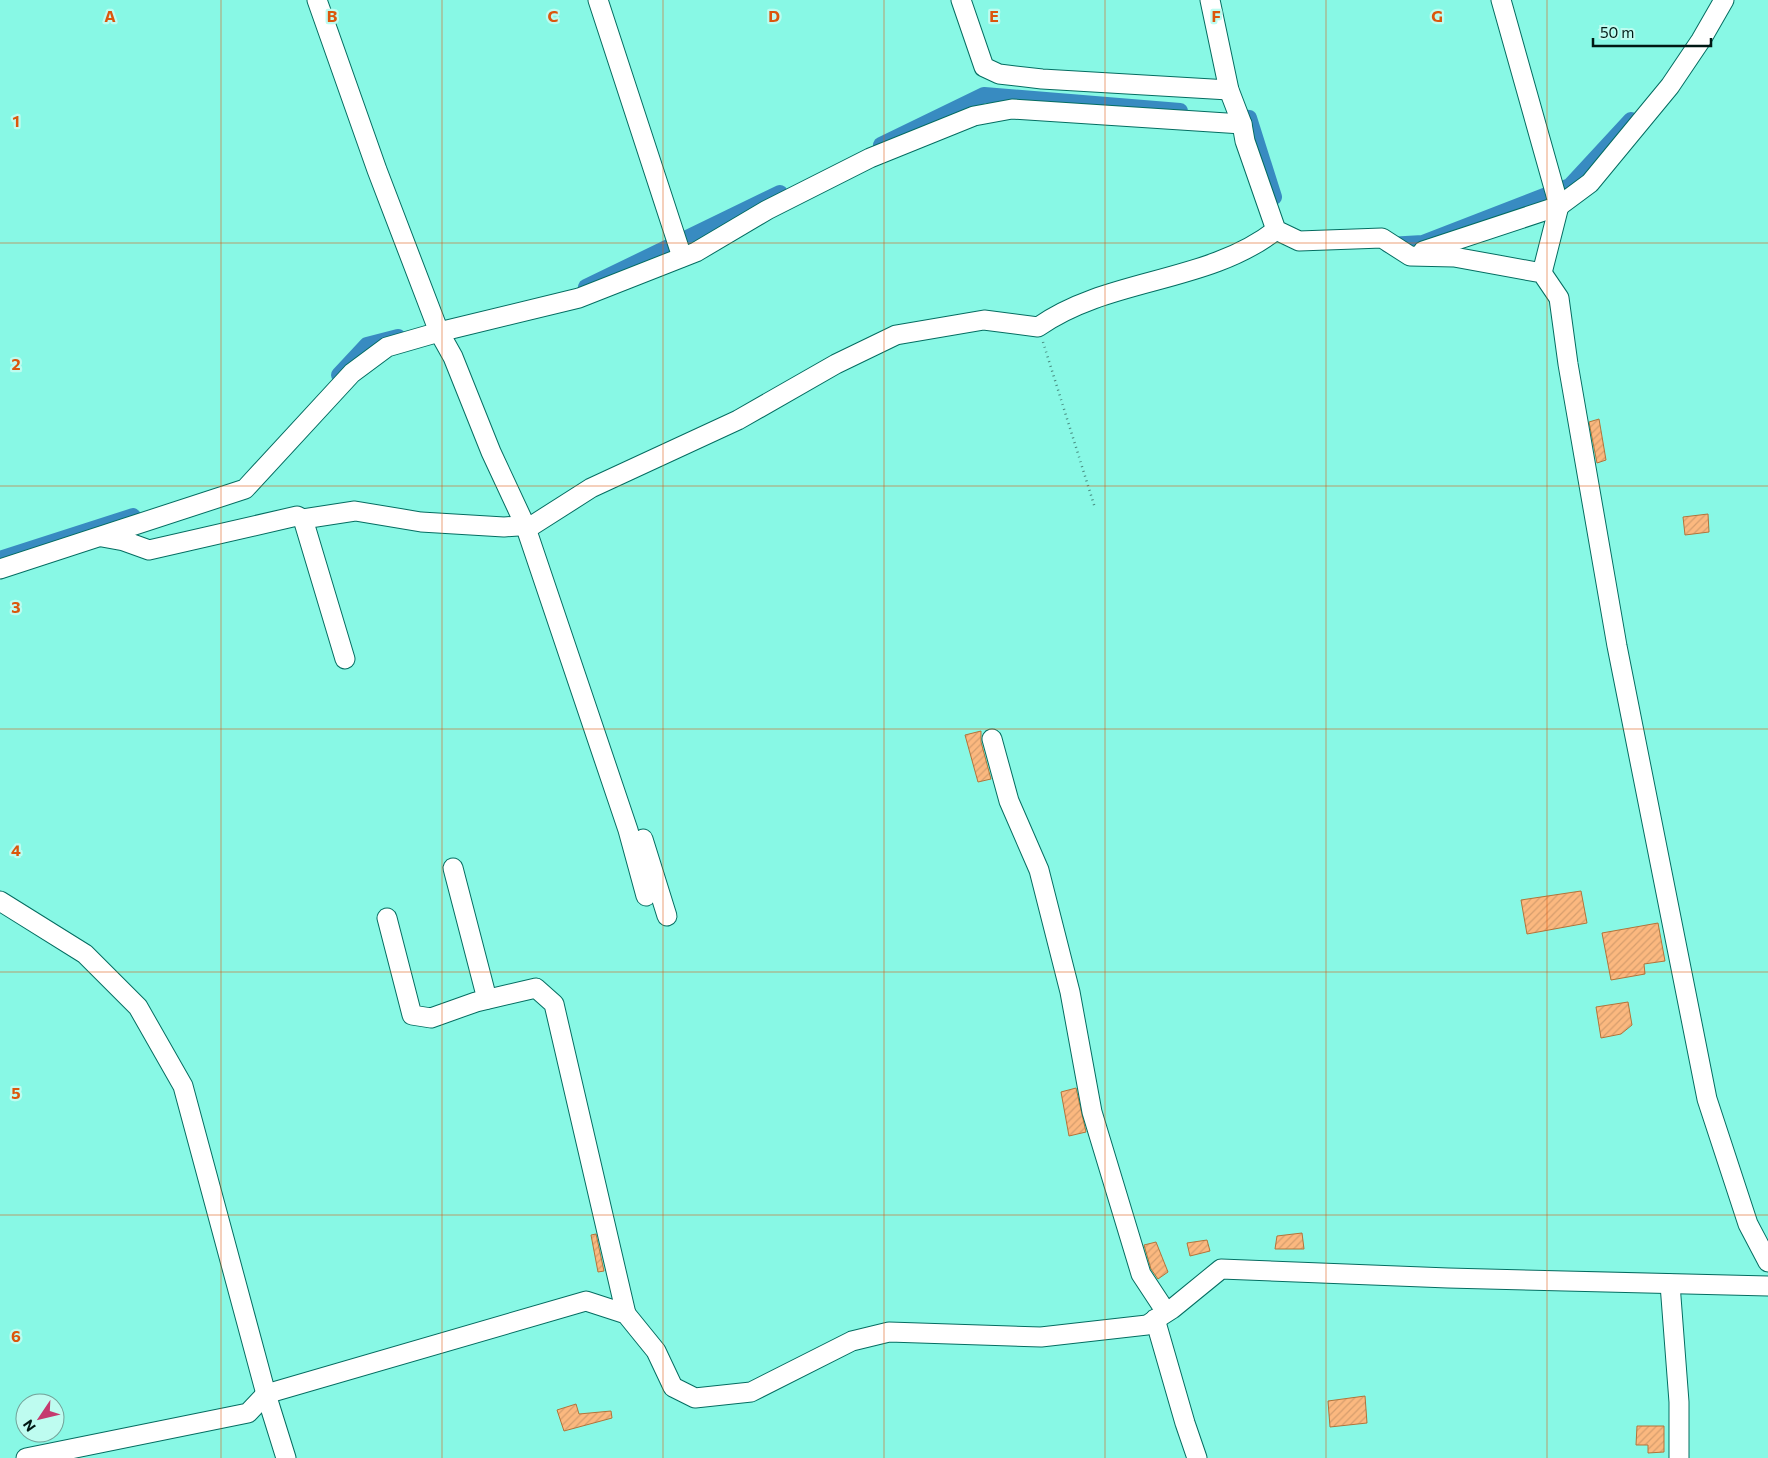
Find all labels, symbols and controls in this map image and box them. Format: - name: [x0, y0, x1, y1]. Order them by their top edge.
- text: A: [104, 6, 116, 25]
- text: B: [327, 6, 338, 25]
- text: C: [548, 6, 559, 25]
- text: D: [768, 6, 780, 25]
- text: E: [989, 6, 999, 25]
- text: F: [1211, 6, 1221, 25]
- text: G: [1431, 6, 1443, 25]
- scale bar: [1593, 15, 1710, 47]
- text: 50 m: [1600, 23, 1634, 41]
- text: 1: [12, 111, 20, 130]
- text: 2: [11, 354, 21, 373]
- text: 3: [11, 597, 21, 616]
- text: 4: [11, 840, 21, 859]
- text: 5: [11, 1083, 21, 1102]
- text: 6: [11, 1326, 21, 1345]
- north arrow: [15, 1393, 65, 1443]
- text: N: [19, 1417, 39, 1435]

